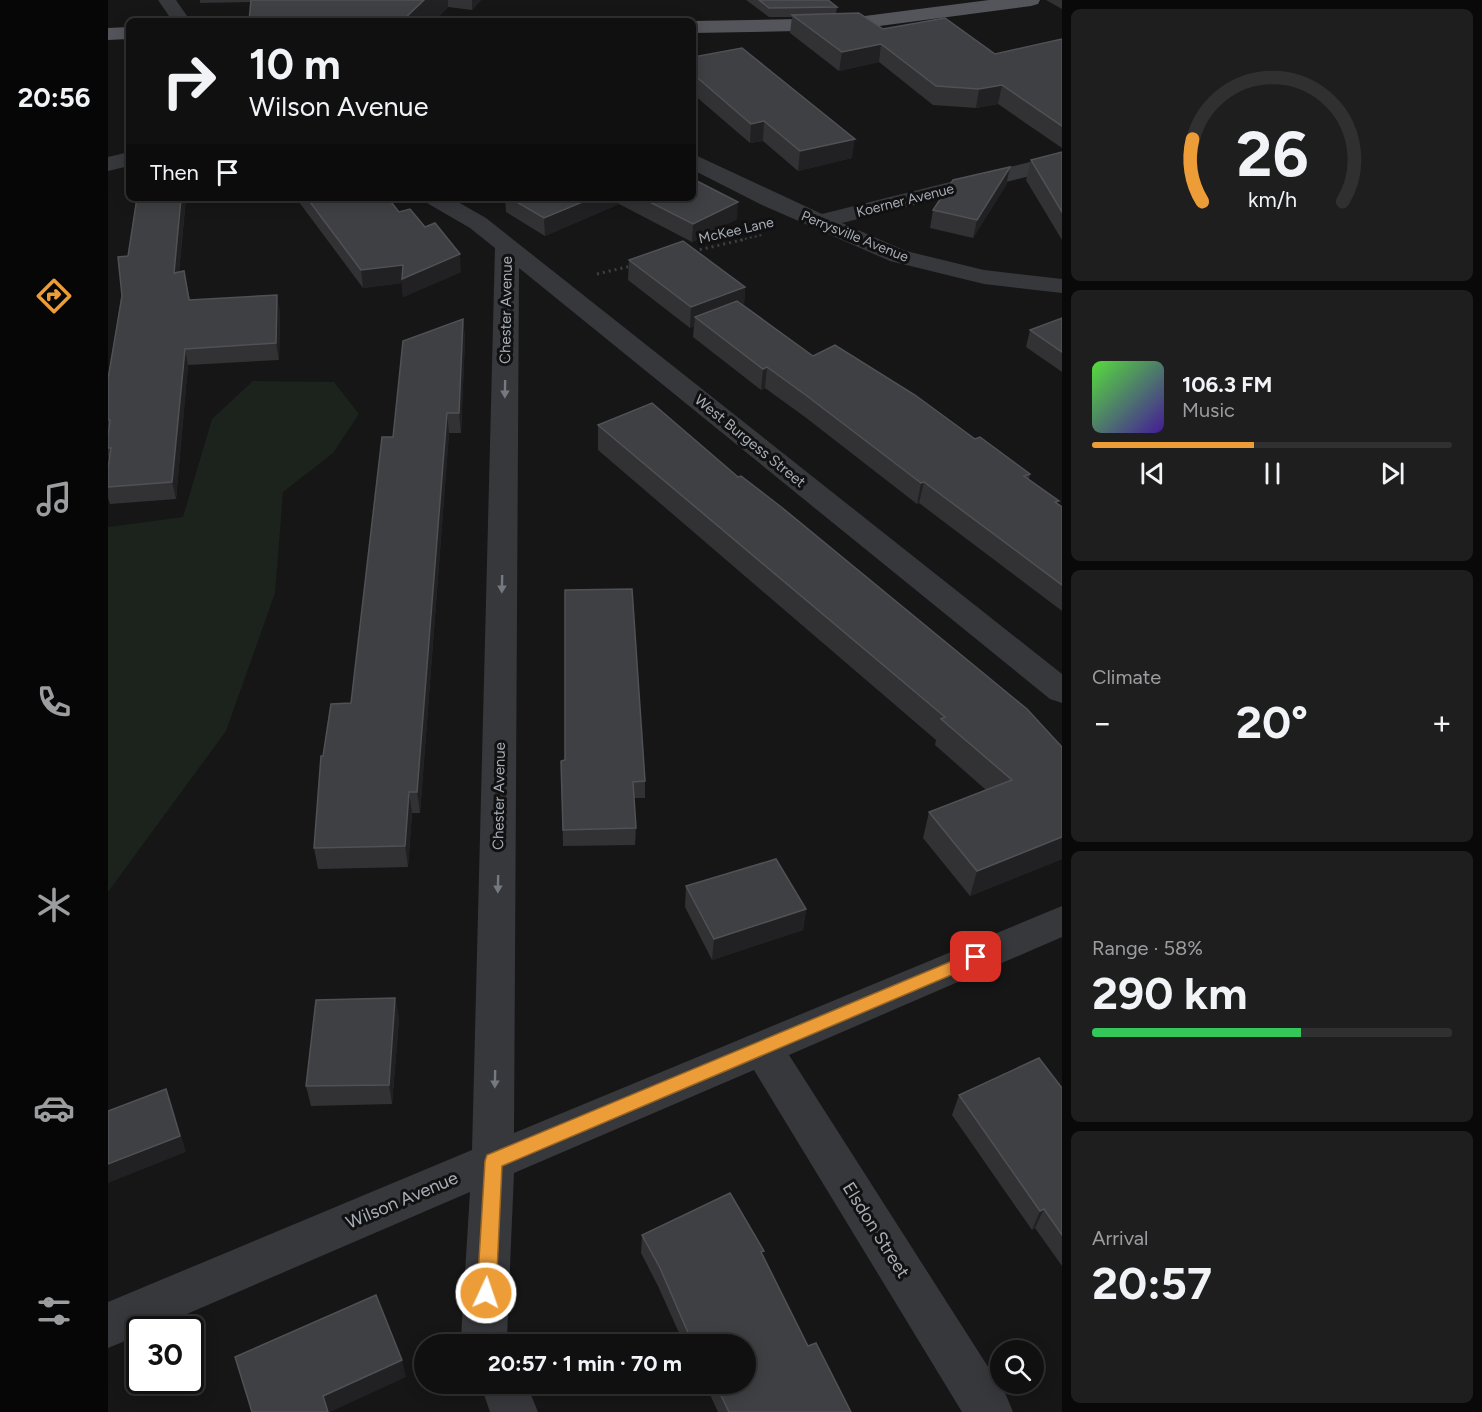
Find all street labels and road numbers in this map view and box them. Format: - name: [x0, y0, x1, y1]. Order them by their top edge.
- street label: Koerner Avenue: [855, 180, 956, 221]
- street label: Perrysville Avenue: [799, 207, 911, 266]
- street label: McKee Lane: [697, 214, 776, 247]
- street label: Chester Avenue: [496, 256, 516, 364]
- street label: West Burgess Street: [691, 391, 809, 492]
- street label: Chester Avenue: [489, 742, 509, 850]
- street label: Wilson Avenue: [343, 1166, 462, 1233]
- street label: Elsdon Street: [838, 1178, 914, 1282]

